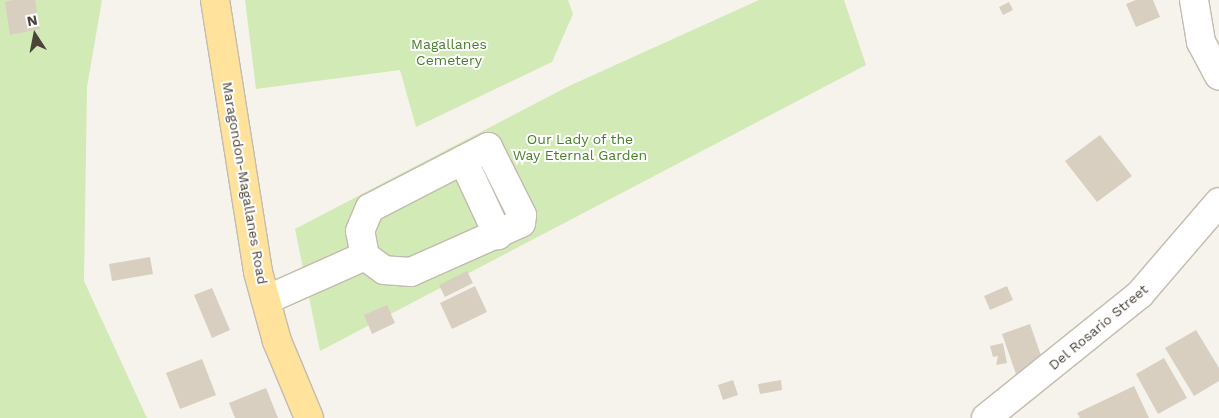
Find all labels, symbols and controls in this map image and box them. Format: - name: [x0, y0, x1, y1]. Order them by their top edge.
- north arrow: [10, 10, 60, 60]
- text: N: [26, 11, 39, 29]
- park label: Magallanes Cemetery: [411, 36, 487, 68]
- street label: Maragondon-Magallanes Road: [219, 80, 271, 286]
- park label: Our Lady of the Way Eternal Garden: [512, 131, 648, 164]
- street label: Del Rosario Street: [1045, 280, 1151, 374]

